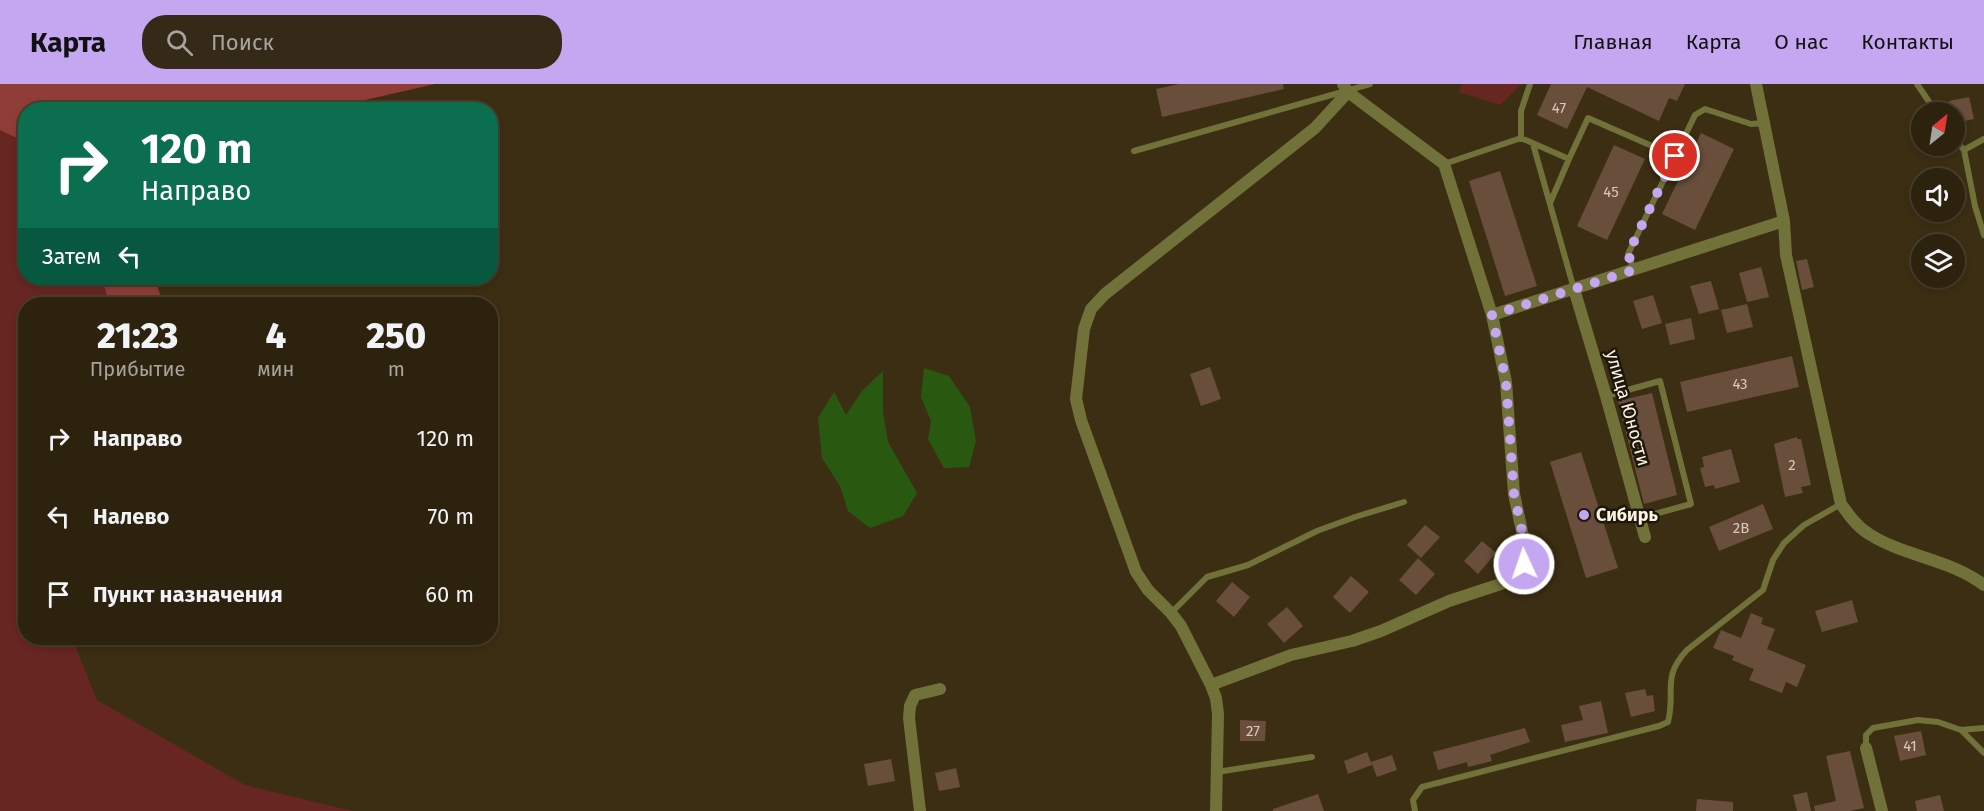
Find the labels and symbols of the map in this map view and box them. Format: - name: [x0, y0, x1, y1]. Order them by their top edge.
- house number: 47: [1552, 99, 1566, 117]
- north arrow: [1911, 102, 1965, 156]
- pin: [1649, 130, 1700, 181]
- house number: 45: [1603, 183, 1619, 201]
- street label: улица Юности: [1601, 347, 1655, 469]
- house number: 43: [1732, 375, 1748, 393]
- house number: 2: [1788, 456, 1796, 474]
- place label: Сибирь: [1596, 504, 1658, 526]
- marker: Сибирь: [1577, 508, 1591, 522]
- house number: 2В: [1733, 519, 1749, 537]
- position arrow: [1492, 532, 1556, 596]
- house number: 27: [1246, 722, 1260, 740]
- house number: 41: [1903, 737, 1917, 755]

